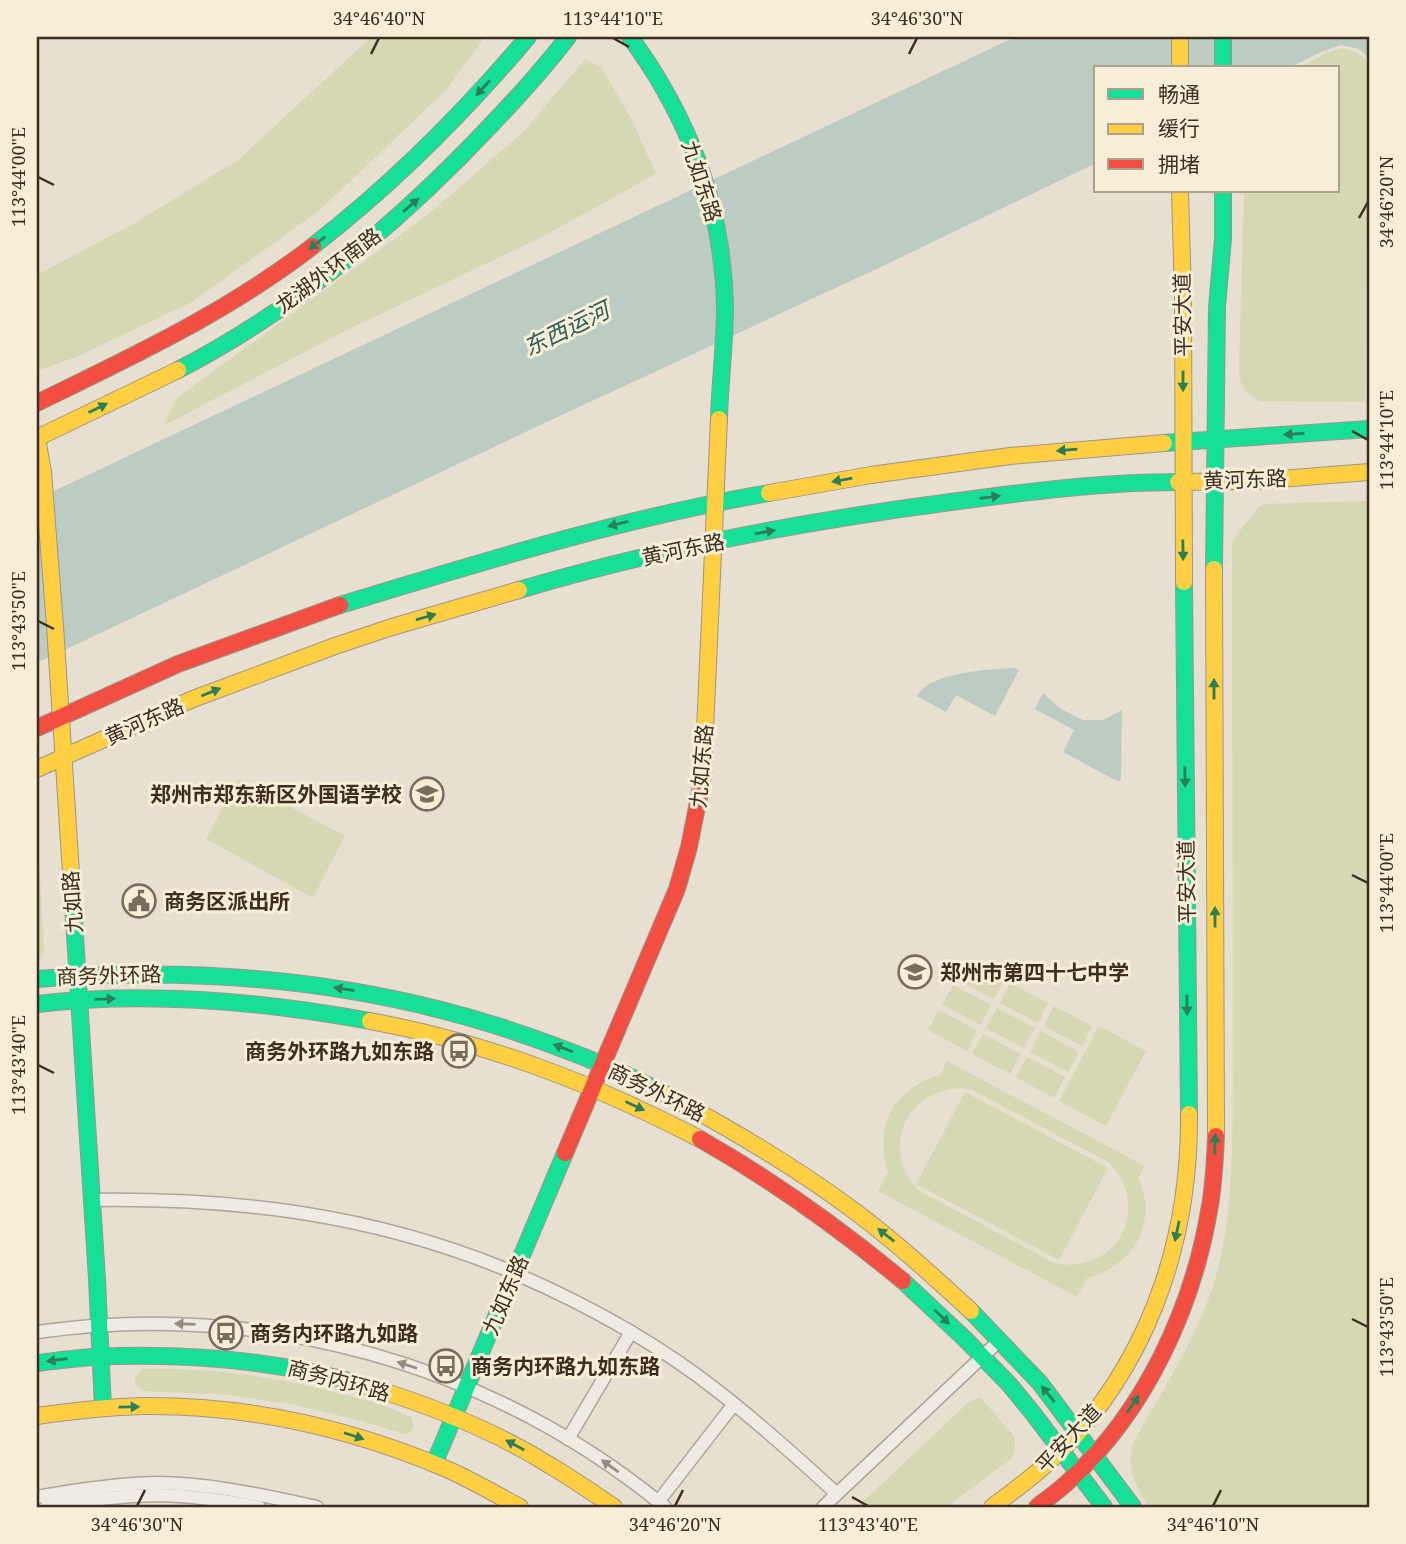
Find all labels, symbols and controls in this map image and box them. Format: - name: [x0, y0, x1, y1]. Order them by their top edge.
- text: 34°46'40"N: [333, 6, 426, 30]
- text: 113°44'10"E: [563, 6, 663, 30]
- text: 34°46'30"N: [871, 6, 964, 30]
- legend: [1094, 66, 1340, 192]
- one-way arrow: [475, 79, 491, 97]
- text: 畅通: [1158, 80, 1200, 108]
- text: 缓行: [1158, 114, 1200, 142]
- text: 113°44'00"E: [6, 127, 30, 227]
- street label: 九如东路: [676, 137, 728, 225]
- text: 拥堵: [1158, 150, 1200, 178]
- text: 34°46'20"N: [1374, 155, 1398, 248]
- one-way arrow: [402, 197, 420, 213]
- street label: 龙湖外环南路: [269, 221, 387, 319]
- one-way arrow: [308, 235, 326, 250]
- street label: 平安大道: [1167, 273, 1197, 357]
- water label: 东西运河: [518, 292, 618, 363]
- one-way arrow: [1177, 371, 1189, 393]
- text: 113°44'10"E: [1374, 390, 1398, 490]
- one-way arrow: [88, 402, 108, 414]
- one-way arrow: [1283, 429, 1305, 440]
- one-way arrow: [1056, 445, 1078, 456]
- street label: 黄河东路: [1203, 464, 1287, 494]
- one-way arrow: [830, 475, 852, 486]
- one-way arrow: [979, 492, 1001, 503]
- one-way arrow: [607, 519, 629, 530]
- one-way arrow: [754, 526, 776, 537]
- street label: 黄河东路: [639, 527, 727, 571]
- one-way arrow: [1177, 539, 1189, 561]
- text: 113°43'50"E: [6, 571, 30, 671]
- one-way arrow: [416, 612, 437, 622]
- one-way arrow: [1208, 678, 1220, 700]
- one-way arrow: [201, 686, 222, 697]
- street label: 黄河东路: [100, 691, 188, 751]
- street label: 九如东路: [683, 723, 719, 809]
- one-way arrow: [1179, 766, 1191, 788]
- school or university icon: 郑州市郑东新区外国语学校: [408, 775, 446, 813]
- place label: 郑州市郑东新区外国语学校: [150, 780, 402, 808]
- text: 113°44'00"E: [1374, 833, 1398, 933]
- street label: 平安大道: [1171, 840, 1201, 924]
- street label: 九如路: [56, 870, 88, 934]
- public building icon: 商务区派出所: [120, 882, 158, 920]
- place label: 商务区派出所: [164, 887, 290, 915]
- one-way arrow: [1209, 905, 1221, 927]
- school or university icon: 郑州市第四十七中学: [896, 953, 934, 991]
- place label: 郑州市第四十七中学: [940, 958, 1129, 986]
- street label: 商务外环路: [56, 959, 162, 991]
- one-way arrow: [332, 984, 354, 995]
- one-way arrow: [94, 994, 116, 1005]
- one-way arrow: [1182, 994, 1193, 1016]
- text: 113°43'40"E: [6, 1015, 30, 1115]
- bus stop icon: 商务外环路九如东路: [440, 1032, 478, 1070]
- place label: 商务外环路九如东路: [245, 1037, 434, 1065]
- one-way arrow: [552, 1043, 573, 1054]
- street label: 商务外环路: [604, 1056, 710, 1128]
- one-way arrow: [625, 1101, 645, 1112]
- one-way arrow: [1209, 1133, 1221, 1155]
- one-way arrow: [1172, 1220, 1183, 1242]
- one-way arrow: [877, 1227, 895, 1242]
- street label: 九如东路: [476, 1251, 534, 1339]
- text: 113°43'50"E: [1374, 1277, 1398, 1377]
- one-way arrow: [933, 1309, 950, 1325]
- bus stop icon: 商务内环路九如路: [207, 1314, 245, 1352]
- one-way arrow: [173, 1318, 195, 1330]
- place label: 商务内环路九如路: [250, 1319, 418, 1347]
- bus stop icon: 商务内环路九如东路: [427, 1347, 465, 1385]
- place label: 商务内环路九如东路: [471, 1352, 660, 1380]
- street label: 商务内环路: [285, 1353, 393, 1407]
- one-way arrow: [46, 1355, 68, 1366]
- one-way arrow: [397, 1359, 418, 1370]
- one-way arrow: [1041, 1385, 1056, 1402]
- one-way arrow: [1126, 1395, 1140, 1413]
- street label: 平安大道: [1029, 1398, 1107, 1478]
- one-way arrow: [118, 1401, 140, 1413]
- one-way arrow: [343, 1431, 364, 1441]
- one-way arrow: [505, 1439, 524, 1451]
- one-way arrow: [601, 1459, 619, 1473]
- text: 34°46'30"N: [91, 1512, 184, 1536]
- text: 34°46'20"N: [629, 1512, 722, 1536]
- text: 113°43'40"E: [818, 1512, 918, 1536]
- text: 34°46'10"N: [1167, 1512, 1260, 1536]

